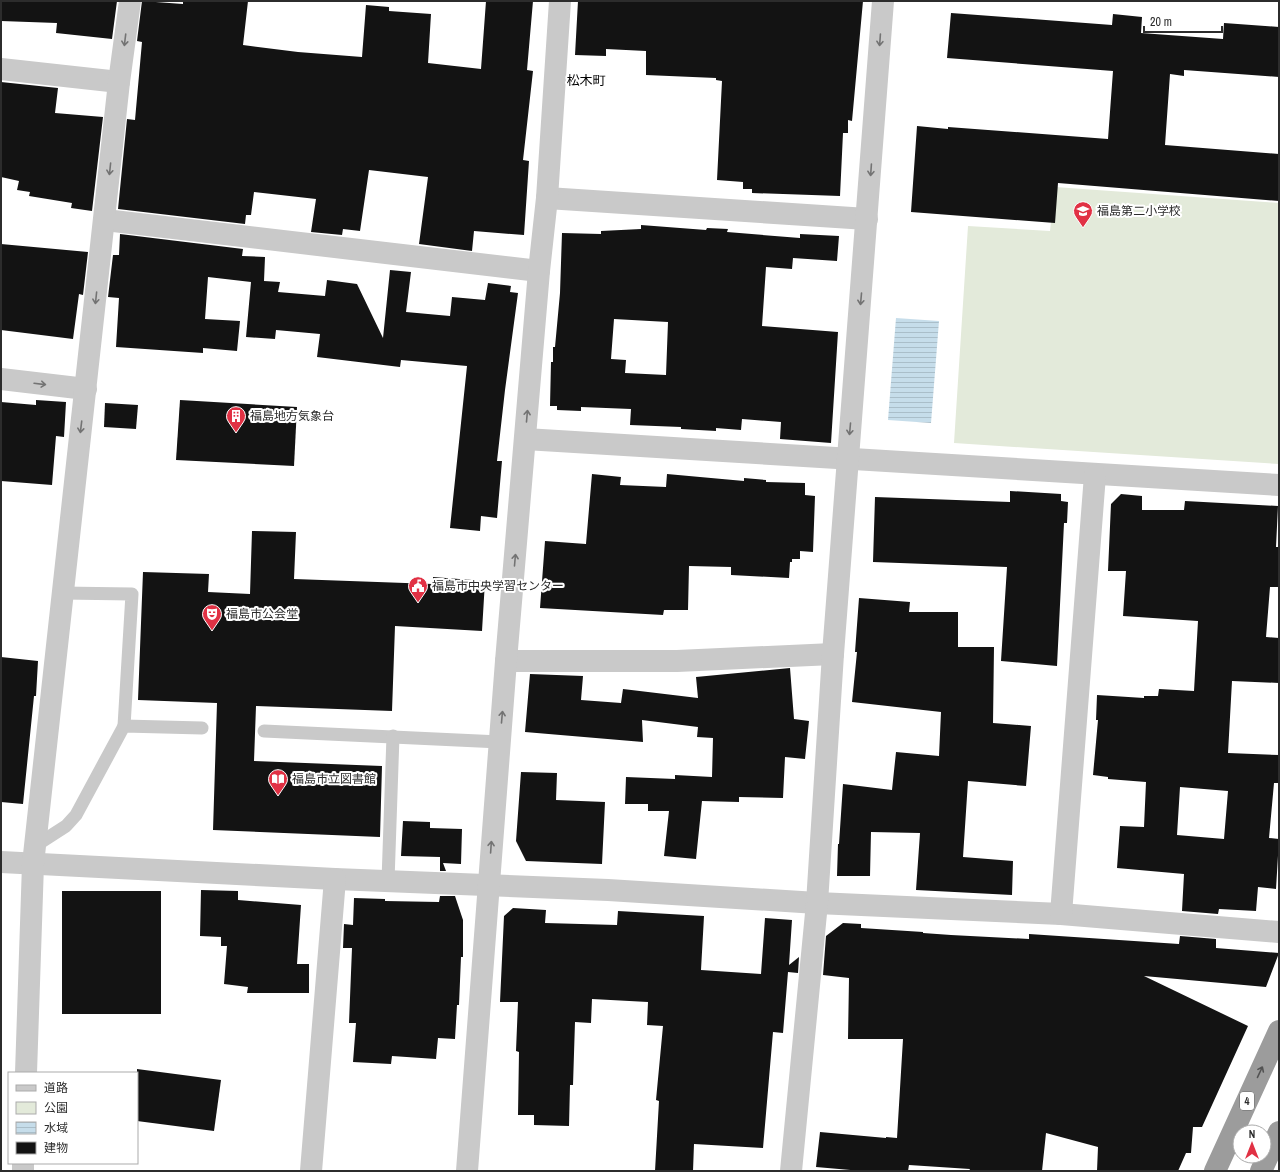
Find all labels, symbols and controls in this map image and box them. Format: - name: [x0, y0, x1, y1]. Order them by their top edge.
- scale bar: [1144, 8, 1222, 34]
- text: 20 m: [1150, 14, 1172, 30]
- one-way arrow: [121, 33, 129, 46]
- one-way arrow: [876, 33, 883, 46]
- district label: 松木町: [566, 72, 606, 89]
- one-way arrow: [106, 162, 114, 175]
- one-way arrow: [867, 163, 874, 176]
- school or university icon: 福島第二小学校: [1072, 200, 1094, 228]
- place label: 福島第二小学校: [1097, 203, 1181, 219]
- one-way arrow: [92, 291, 100, 304]
- one-way arrow: [857, 292, 864, 305]
- one-way arrow: [33, 380, 46, 387]
- building icon: 福島地方気象台: [225, 405, 247, 433]
- place label: 福島地方気象台: [250, 408, 334, 424]
- one-way arrow: [523, 410, 530, 423]
- one-way arrow: [77, 420, 85, 433]
- one-way arrow: [847, 422, 854, 435]
- one-way arrow: [511, 554, 518, 567]
- public building icon: 福島市中央学習センター: [407, 575, 429, 603]
- place label: 福島市中央学習センター: [432, 578, 564, 594]
- theatre icon: 福島市公会堂: [201, 603, 223, 631]
- place label: 福島市公会堂: [226, 606, 298, 622]
- one-way arrow: [498, 711, 505, 724]
- library icon: 福島市立図書館: [267, 768, 289, 796]
- place label: 福島市立図書館: [292, 771, 376, 787]
- one-way arrow: [488, 841, 495, 854]
- one-way arrow: [1257, 1066, 1264, 1078]
- legend: [8, 1072, 138, 1164]
- text: 道路: [44, 1080, 68, 1096]
- road number: 4: [1240, 1092, 1254, 1110]
- text: 公園: [44, 1100, 68, 1116]
- text: 水域: [44, 1120, 68, 1136]
- north arrow: [1232, 1124, 1272, 1164]
- text: N: [1249, 1127, 1255, 1141]
- text: 建物: [44, 1140, 68, 1156]

